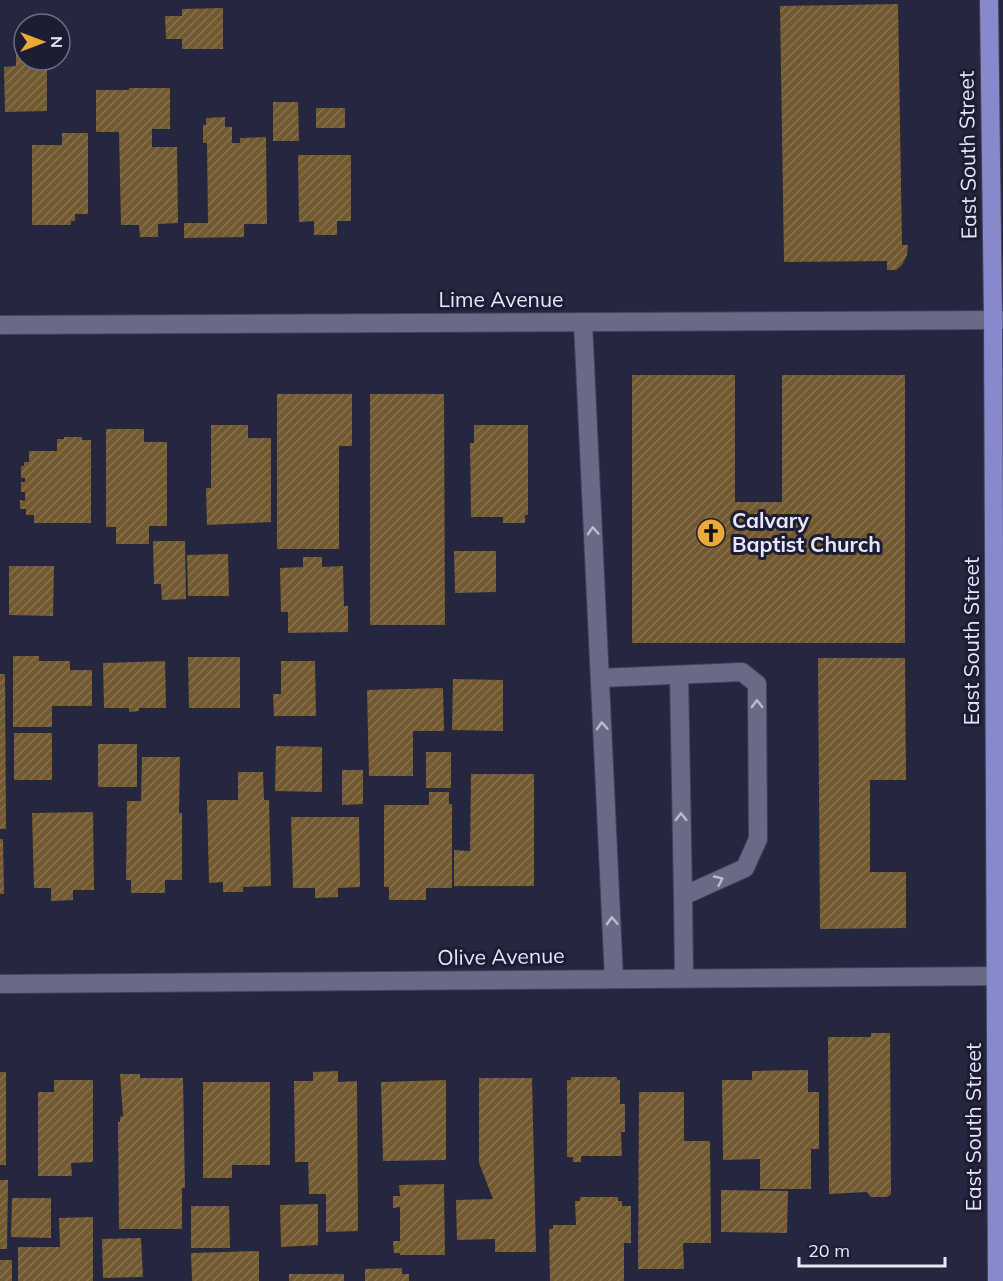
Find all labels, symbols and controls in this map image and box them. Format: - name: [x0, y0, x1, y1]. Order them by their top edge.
- north arrow: [12, 12, 72, 72]
- text: N: [47, 36, 67, 48]
- street label: East South Street: [953, 71, 981, 239]
- street label: Lime Avenue: [439, 286, 563, 312]
- place label: Calvary Baptist Church: [732, 507, 881, 557]
- church icon: Calvary Baptist Church: [695, 517, 727, 549]
- one-way arrow: [587, 526, 600, 535]
- street label: East South Street: [958, 557, 984, 725]
- one-way arrow: [751, 700, 763, 709]
- one-way arrow: [596, 721, 609, 730]
- one-way arrow: [675, 812, 688, 821]
- one-way arrow: [712, 875, 723, 887]
- one-way arrow: [605, 916, 618, 925]
- street label: Olive Avenue: [437, 942, 565, 970]
- street label: East South Street: [960, 1043, 986, 1211]
- scale bar: [799, 1230, 944, 1268]
- text: 20 m: [808, 1239, 850, 1262]

